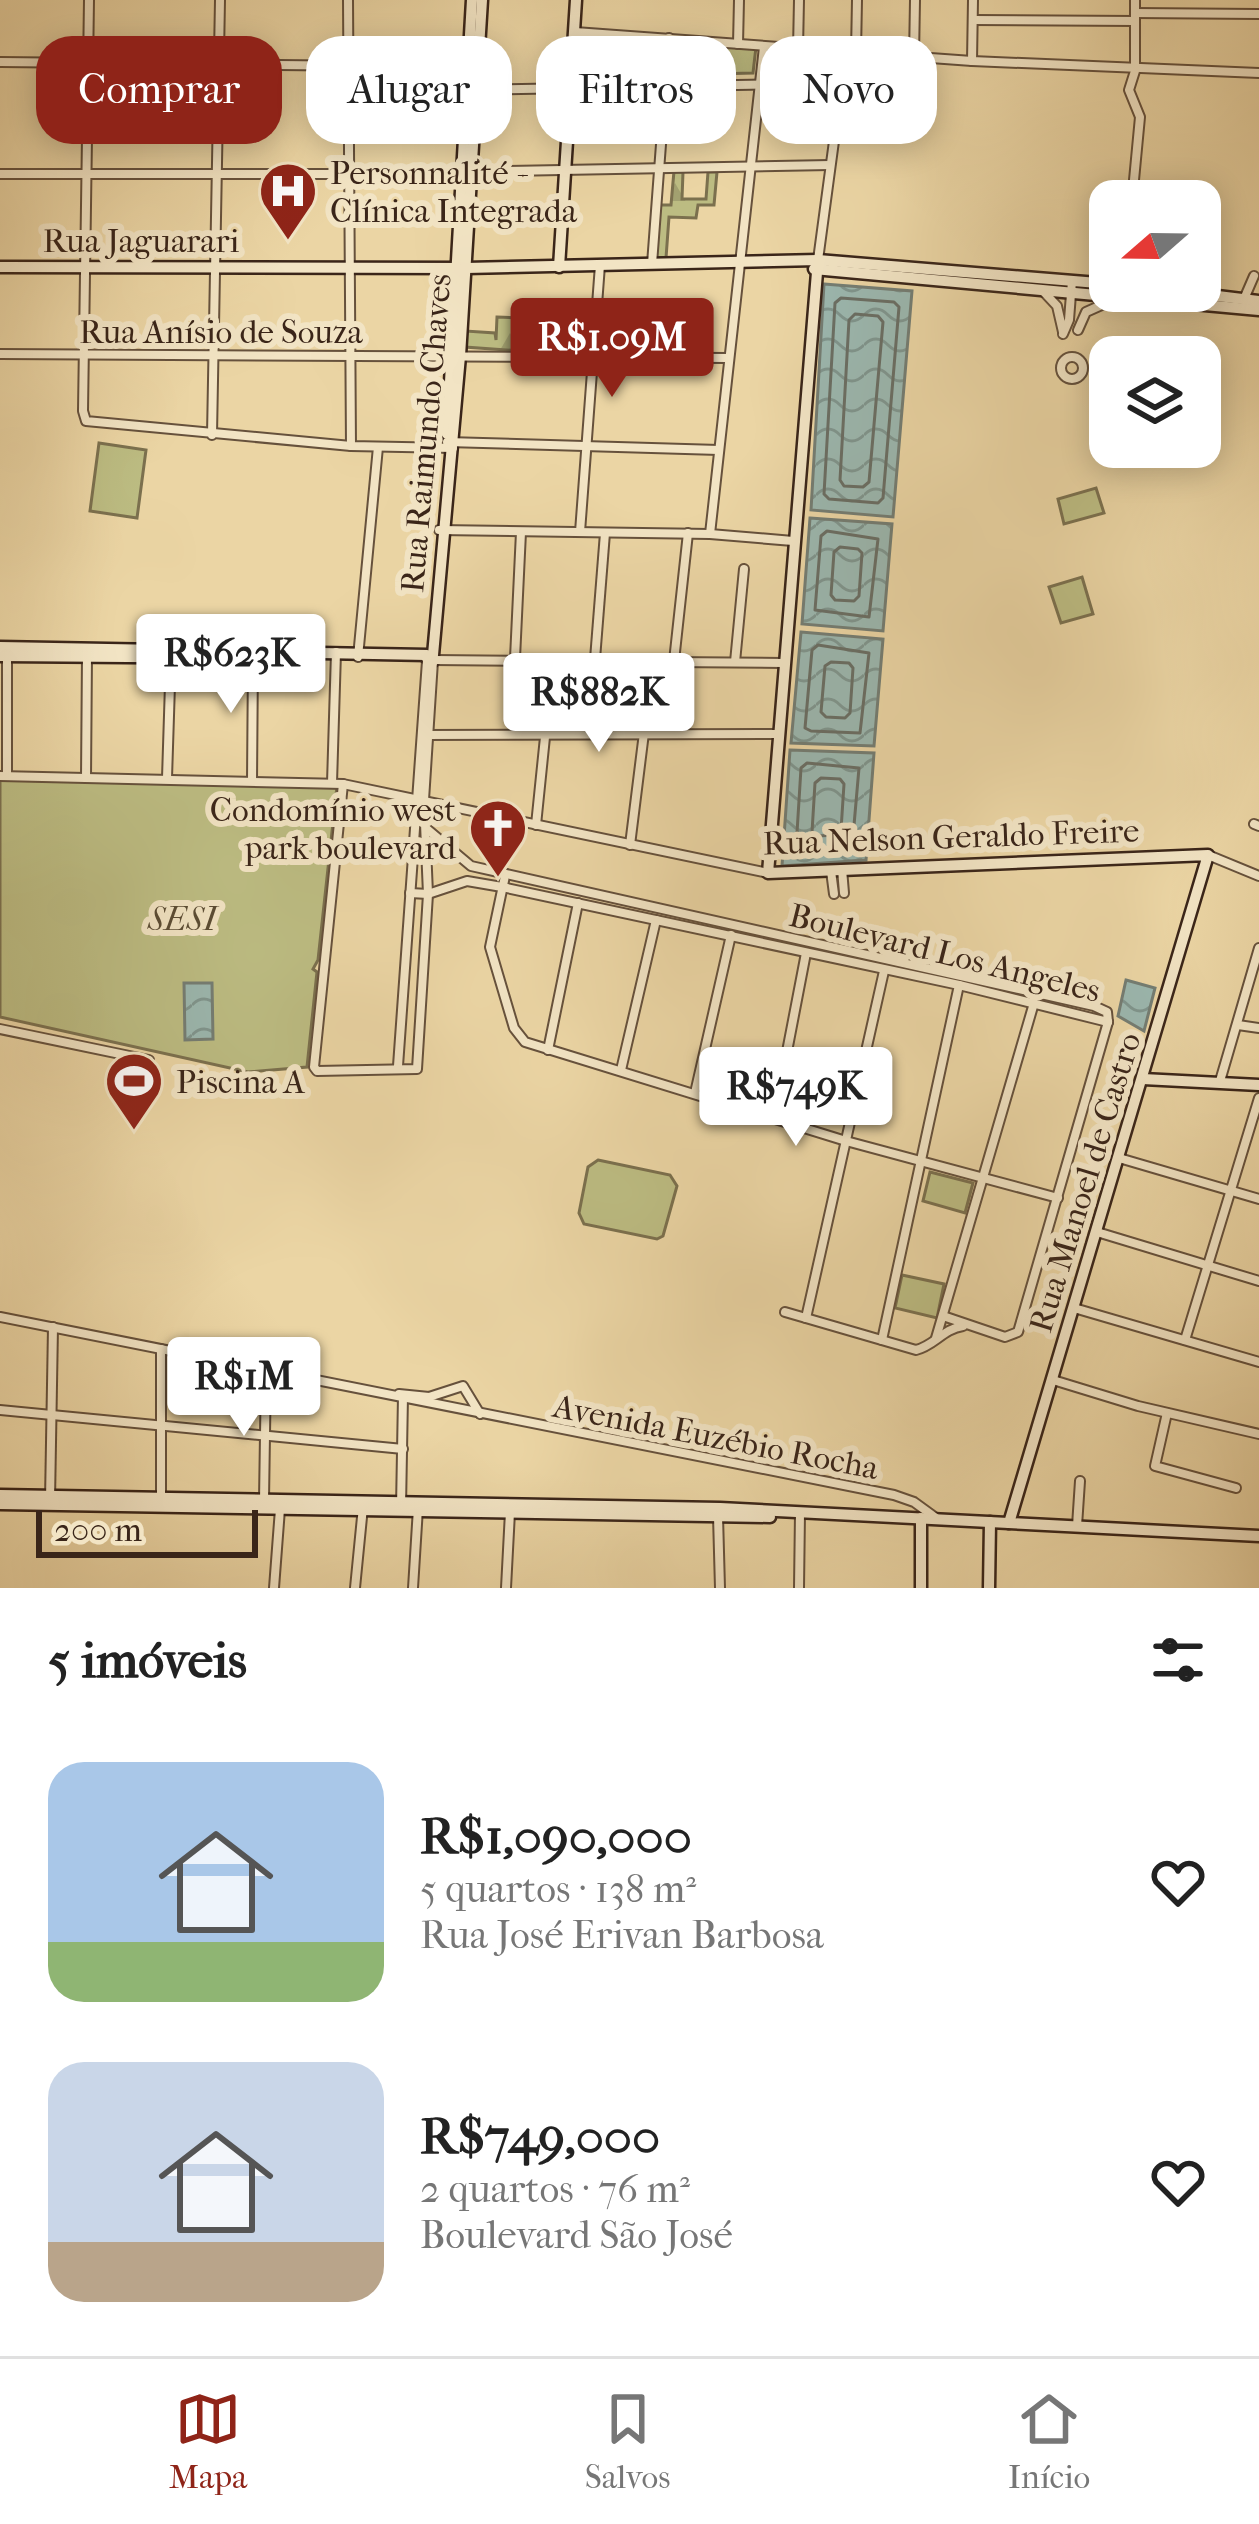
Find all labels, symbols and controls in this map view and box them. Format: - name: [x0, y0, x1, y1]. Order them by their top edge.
- chip: Comprar: [36, 36, 282, 144]
- chip: Alugar: [306, 36, 512, 144]
- chip: Filtros: [536, 36, 736, 144]
- chip: Novo: [760, 36, 937, 144]
- place label: Personnalité - Clínica Integrada: [330, 154, 578, 231]
- hospital icon: Personnalité - Clínica Integrada: [257, 160, 319, 242]
- north arrow: [1089, 180, 1221, 312]
- map controls: [1089, 180, 1221, 468]
- street label: Rua Jaguarari: [43, 222, 240, 261]
- street label: Rua Raimundo Chaves: [393, 272, 460, 594]
- pin: R$1.09M: [501, 298, 723, 400]
- street label: Rua Anísio de Souza: [79, 313, 364, 352]
- text: R$1.09M: [538, 314, 686, 360]
- button: layers: [1089, 336, 1221, 468]
- pin: R$623K: [133, 614, 329, 716]
- text: R$623K: [163, 630, 299, 676]
- pin: R$882K: [501, 653, 697, 755]
- text: R$882K: [530, 669, 668, 715]
- place label: Condomínio west park boulevard: [210, 791, 457, 868]
- church icon: Condomínio west park boulevard: [467, 797, 529, 879]
- street label: Rua Nelson Geraldo Freire: [762, 811, 1140, 864]
- street label: Boulevard Los Angeles: [785, 896, 1104, 1011]
- park label: SESI: [147, 900, 220, 939]
- street label: Rua Manoel de Castro: [1021, 1028, 1150, 1337]
- pin: R$749K: [698, 1047, 894, 1149]
- sports icon: Piscina A: [103, 1050, 165, 1132]
- place label: Piscina A: [176, 1063, 306, 1102]
- text: R$749K: [726, 1063, 866, 1109]
- pin: R$1M: [173, 1337, 315, 1439]
- text: R$1M: [194, 1353, 294, 1399]
- street label: Avenida Euzébio Rocha: [548, 1386, 882, 1488]
- scale bar: [36, 1504, 258, 1557]
- text: 200 m: [54, 1511, 142, 1550]
- icon: filters: [1145, 1627, 1211, 1693]
- text: 5 imóveis: [48, 1630, 247, 1690]
- text: R$1,090,000: [420, 1806, 692, 1866]
- icon: home: [144, 1810, 288, 1954]
- icon: heart: [1145, 1849, 1211, 1915]
- text: 5 quartos · 138 m²: [420, 1866, 696, 1912]
- text: Rua José Erivan Barbosa: [420, 1912, 824, 1958]
- text: R$749,000: [420, 2106, 660, 2166]
- icon: home: [144, 2110, 288, 2254]
- icon: heart: [1145, 2149, 1211, 2215]
- text: 2 quartos · 76 m²: [420, 2166, 690, 2212]
- text: Boulevard São José: [420, 2212, 733, 2258]
- tab: Mapa: [169, 2386, 247, 2497]
- tab: Salvos: [585, 2386, 671, 2497]
- tab: Início: [1008, 2386, 1090, 2497]

